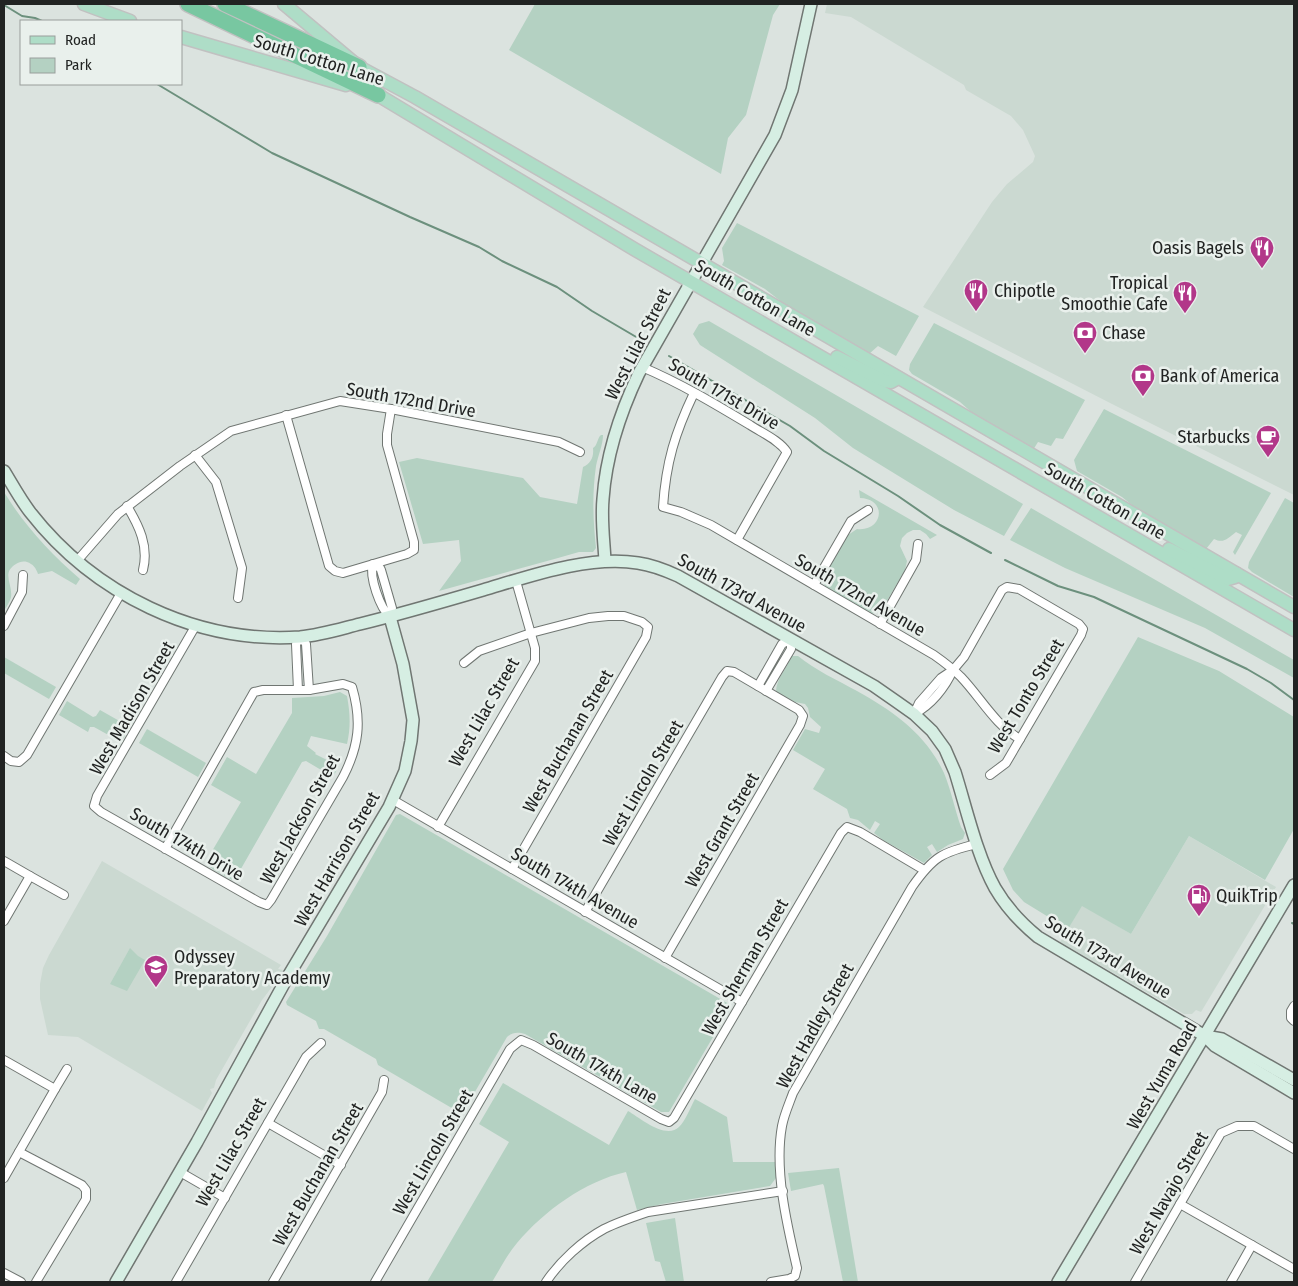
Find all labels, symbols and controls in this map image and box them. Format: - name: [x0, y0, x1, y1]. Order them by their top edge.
- legend: [20, 20, 182, 85]
- street label: South Cotton Lane: [251, 30, 387, 90]
- text: Road: [65, 31, 96, 49]
- text: Park: [65, 56, 92, 74]
- restaurant icon: Oasis Bagels: [1249, 235, 1275, 269]
- place label: Oasis Bagels: [1152, 237, 1244, 259]
- street label: South Cotton Lane: [691, 255, 819, 341]
- place label: Tropical Smoothie Cafe: [1061, 272, 1168, 315]
- restaurant icon: Chipotle: [963, 278, 989, 312]
- place label: Chipotle: [994, 280, 1055, 302]
- restaurant icon: Tropical Smoothie Cafe: [1172, 280, 1198, 314]
- street label: West Lilac Street: [600, 284, 676, 403]
- bank icon: Chase: [1072, 320, 1098, 354]
- place label: Chase: [1102, 322, 1146, 344]
- street label: South 171st Drive: [665, 353, 783, 435]
- bank icon: Bank of America: [1130, 363, 1156, 397]
- place label: Bank of America: [1160, 365, 1280, 387]
- street label: South 172nd Drive: [345, 378, 477, 422]
- cafe icon: Starbucks: [1255, 424, 1281, 458]
- place label: Starbucks: [1178, 426, 1250, 448]
- street label: South Cotton Lane: [1041, 458, 1169, 544]
- street label: South 173rd Avenue: [674, 549, 810, 637]
- street label: South 172nd Avenue: [791, 549, 929, 641]
- street label: West Tonto Street: [983, 635, 1069, 757]
- street label: West Madison Street: [85, 637, 179, 779]
- street label: West Lilac Street: [444, 653, 524, 770]
- street label: West Buchanan Street: [518, 665, 618, 816]
- street label: West Lincoln Street: [598, 716, 688, 850]
- street label: West Jackson Street: [255, 750, 345, 888]
- street label: West Grant Street: [680, 769, 764, 891]
- street label: West Harrison Street: [289, 788, 385, 930]
- street label: South 174th Drive: [126, 803, 248, 885]
- street label: South 174th Avenue: [507, 843, 643, 933]
- fuel station icon: QuikTrip: [1186, 883, 1212, 917]
- place label: QuikTrip: [1216, 885, 1278, 907]
- street label: West Sherman Street: [697, 895, 793, 1039]
- street label: South 173rd Avenue: [1041, 911, 1175, 1003]
- place label: Odyssey Preparatory Academy: [174, 946, 330, 989]
- school or university icon: Odyssey Preparatory Academy: [143, 954, 169, 988]
- street label: West Hadley Street: [772, 960, 858, 1092]
- street label: West Yuma Road: [1122, 1017, 1202, 1133]
- street label: South 174th Lane: [543, 1027, 661, 1109]
- street label: West Lincoln Street: [388, 1085, 478, 1219]
- street label: West Lilac Street: [191, 1093, 271, 1210]
- street label: West Buchanan Street: [268, 1098, 368, 1249]
- street label: West Navajo Street: [1125, 1127, 1213, 1258]

